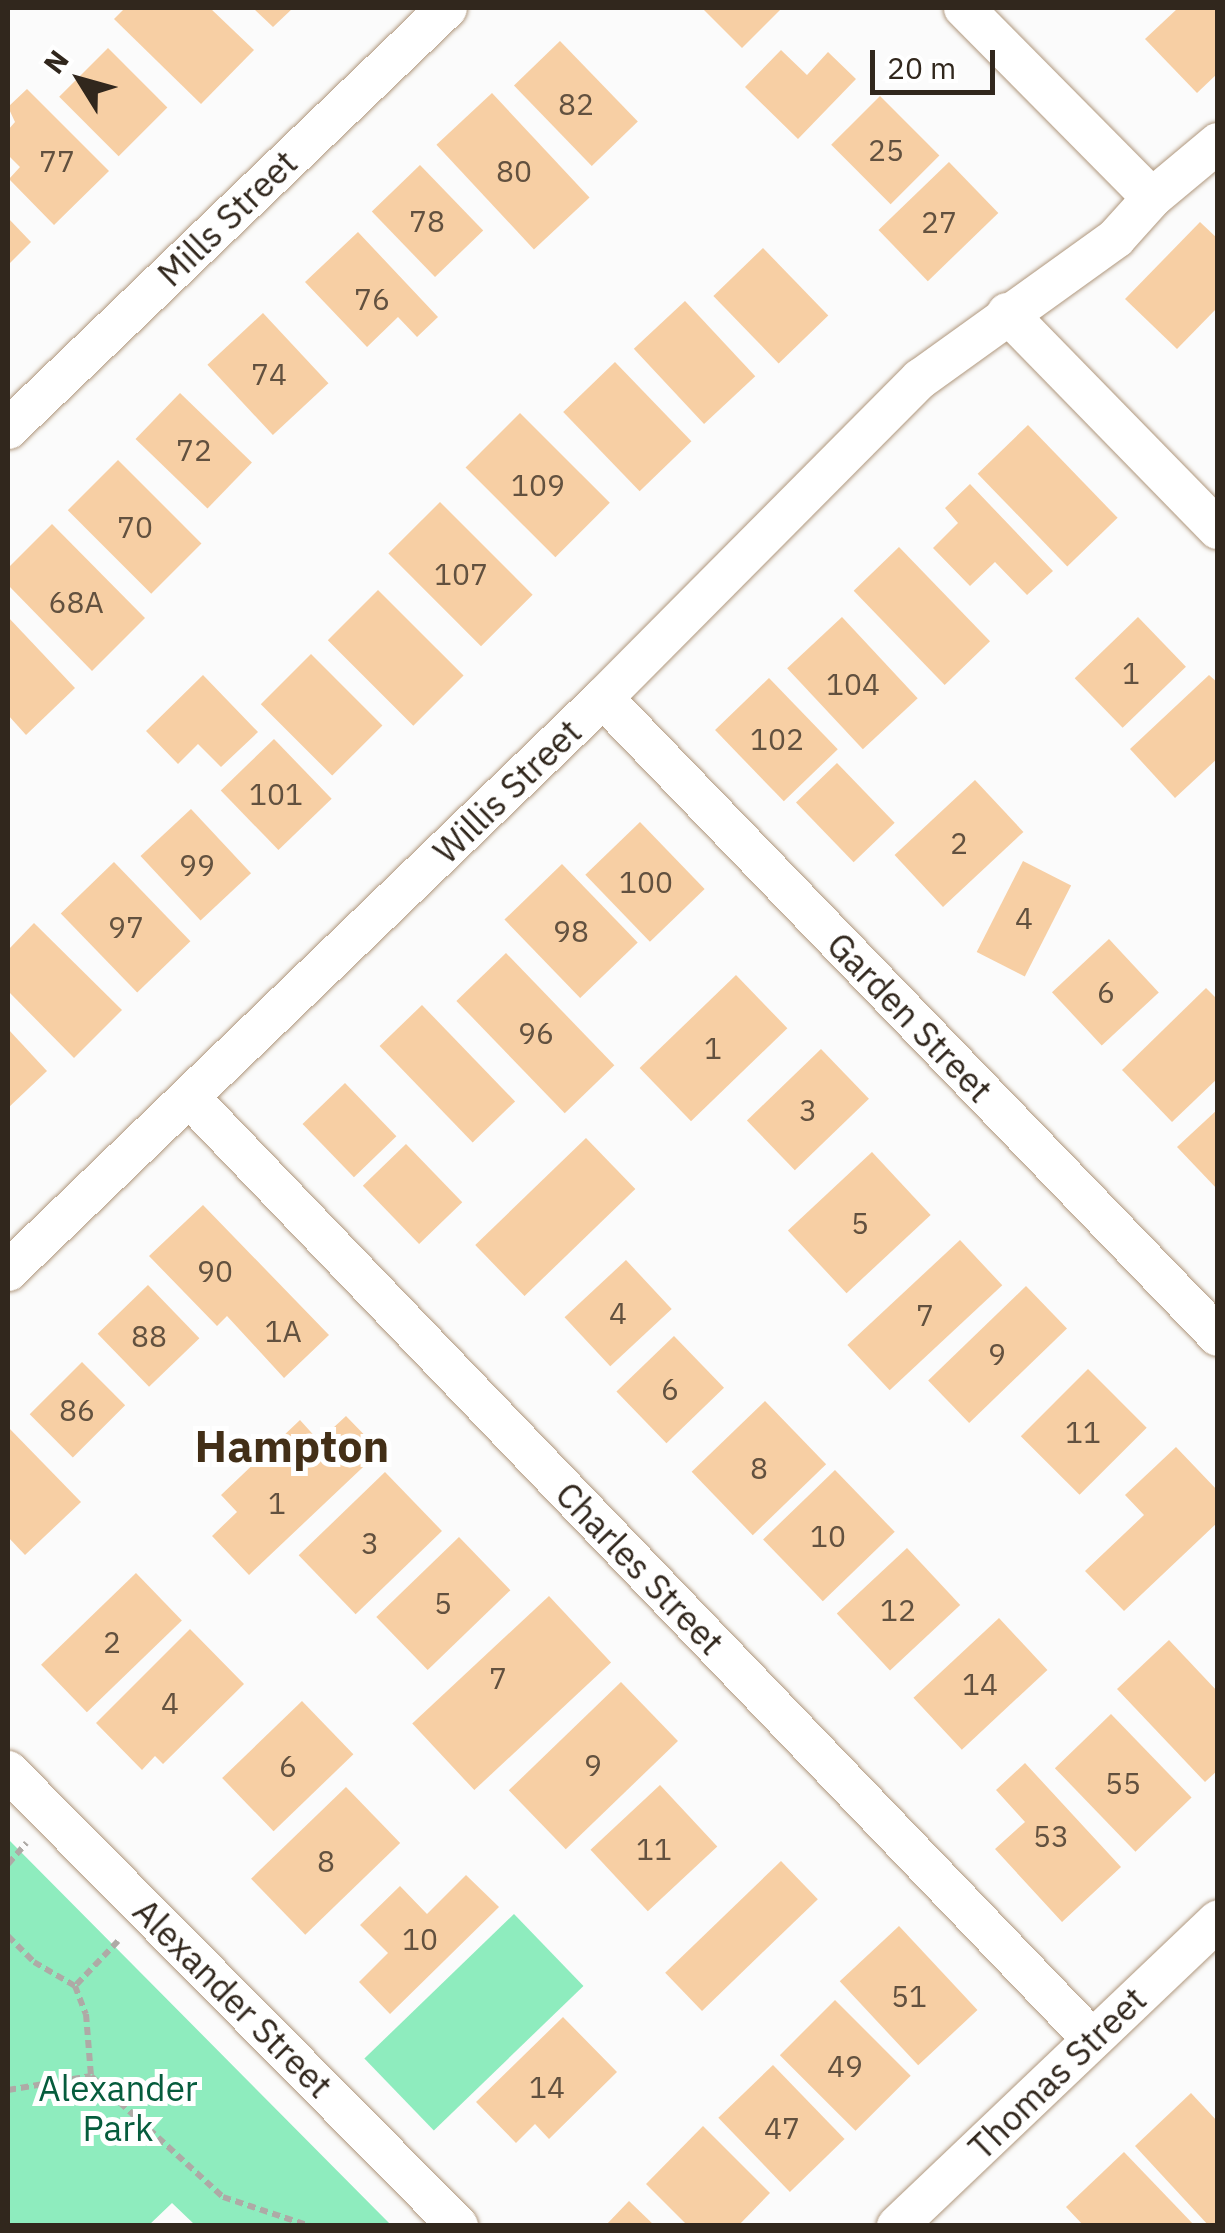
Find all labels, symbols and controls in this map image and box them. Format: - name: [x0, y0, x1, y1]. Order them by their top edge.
- north arrow: [30, 30, 130, 130]
- scale bar: [875, 30, 1000, 92]
- text: N: [35, 42, 77, 81]
- text: 20 m: [887, 48, 956, 87]
- house number: 82: [558, 86, 594, 122]
- house number: 25: [868, 132, 904, 168]
- street label: Mills Street: [149, 141, 305, 295]
- house number: 77: [39, 143, 75, 179]
- house number: 80: [496, 153, 532, 189]
- house number: 78: [409, 203, 445, 239]
- house number: 27: [921, 204, 957, 240]
- house number: 76: [354, 281, 390, 317]
- house number: 74: [251, 356, 287, 392]
- house number: 72: [176, 432, 212, 468]
- house number: 109: [511, 467, 565, 503]
- house number: 70: [117, 509, 153, 545]
- house number: 107: [434, 556, 488, 592]
- house number: 68A: [48, 584, 104, 620]
- house number: 1: [1122, 655, 1140, 691]
- house number: 104: [826, 666, 880, 702]
- street label: Willis Street: [424, 710, 590, 872]
- house number: 102: [750, 721, 804, 757]
- house number: 101: [249, 776, 303, 812]
- house number: 2: [950, 825, 968, 861]
- house number: 99: [179, 847, 215, 883]
- house number: 100: [619, 864, 673, 900]
- house number: 4: [1015, 900, 1033, 936]
- house number: 97: [108, 909, 144, 945]
- house number: 98: [553, 913, 589, 949]
- street label: Garden Street: [819, 924, 1001, 1110]
- house number: 6: [1097, 974, 1115, 1010]
- house number: 96: [518, 1015, 554, 1051]
- house number: 1: [704, 1030, 722, 1066]
- house number: 3: [799, 1092, 817, 1128]
- house number: 5: [851, 1205, 869, 1241]
- house number: 90: [197, 1253, 233, 1289]
- house number: 4: [609, 1295, 627, 1331]
- house number: 7: [916, 1297, 934, 1333]
- house number: 1A: [264, 1313, 302, 1349]
- house number: 88: [131, 1318, 167, 1354]
- house number: 9: [988, 1336, 1006, 1372]
- house number: 6: [661, 1371, 679, 1407]
- house number: 86: [59, 1392, 95, 1428]
- house number: 11: [1065, 1414, 1101, 1450]
- district label: Hampton: [195, 1419, 389, 1473]
- house number: 8: [750, 1450, 768, 1486]
- street label: Charles Street: [547, 1473, 733, 1663]
- house number: 1: [268, 1485, 286, 1521]
- house number: 10: [810, 1518, 846, 1554]
- house number: 3: [361, 1525, 379, 1561]
- house number: 5: [434, 1585, 452, 1621]
- house number: 12: [880, 1592, 916, 1628]
- house number: 2: [103, 1624, 121, 1660]
- house number: 7: [489, 1660, 507, 1696]
- house number: 14: [962, 1666, 998, 1702]
- house number: 4: [161, 1685, 179, 1721]
- house number: 9: [584, 1747, 602, 1783]
- house number: 6: [279, 1748, 297, 1784]
- house number: 55: [1105, 1765, 1141, 1801]
- house number: 53: [1033, 1818, 1069, 1854]
- house number: 11: [636, 1831, 672, 1867]
- house number: 8: [317, 1843, 335, 1879]
- street label: Alexander Street: [125, 1890, 341, 2106]
- house number: 10: [402, 1921, 438, 1957]
- house number: 51: [891, 1978, 927, 2014]
- street label: Thomas Street: [960, 1978, 1154, 2168]
- house number: 49: [827, 2048, 863, 2084]
- park label: Alexander Park: [38, 2067, 198, 2149]
- house number: 14: [529, 2069, 565, 2105]
- house number: 47: [764, 2110, 800, 2146]

